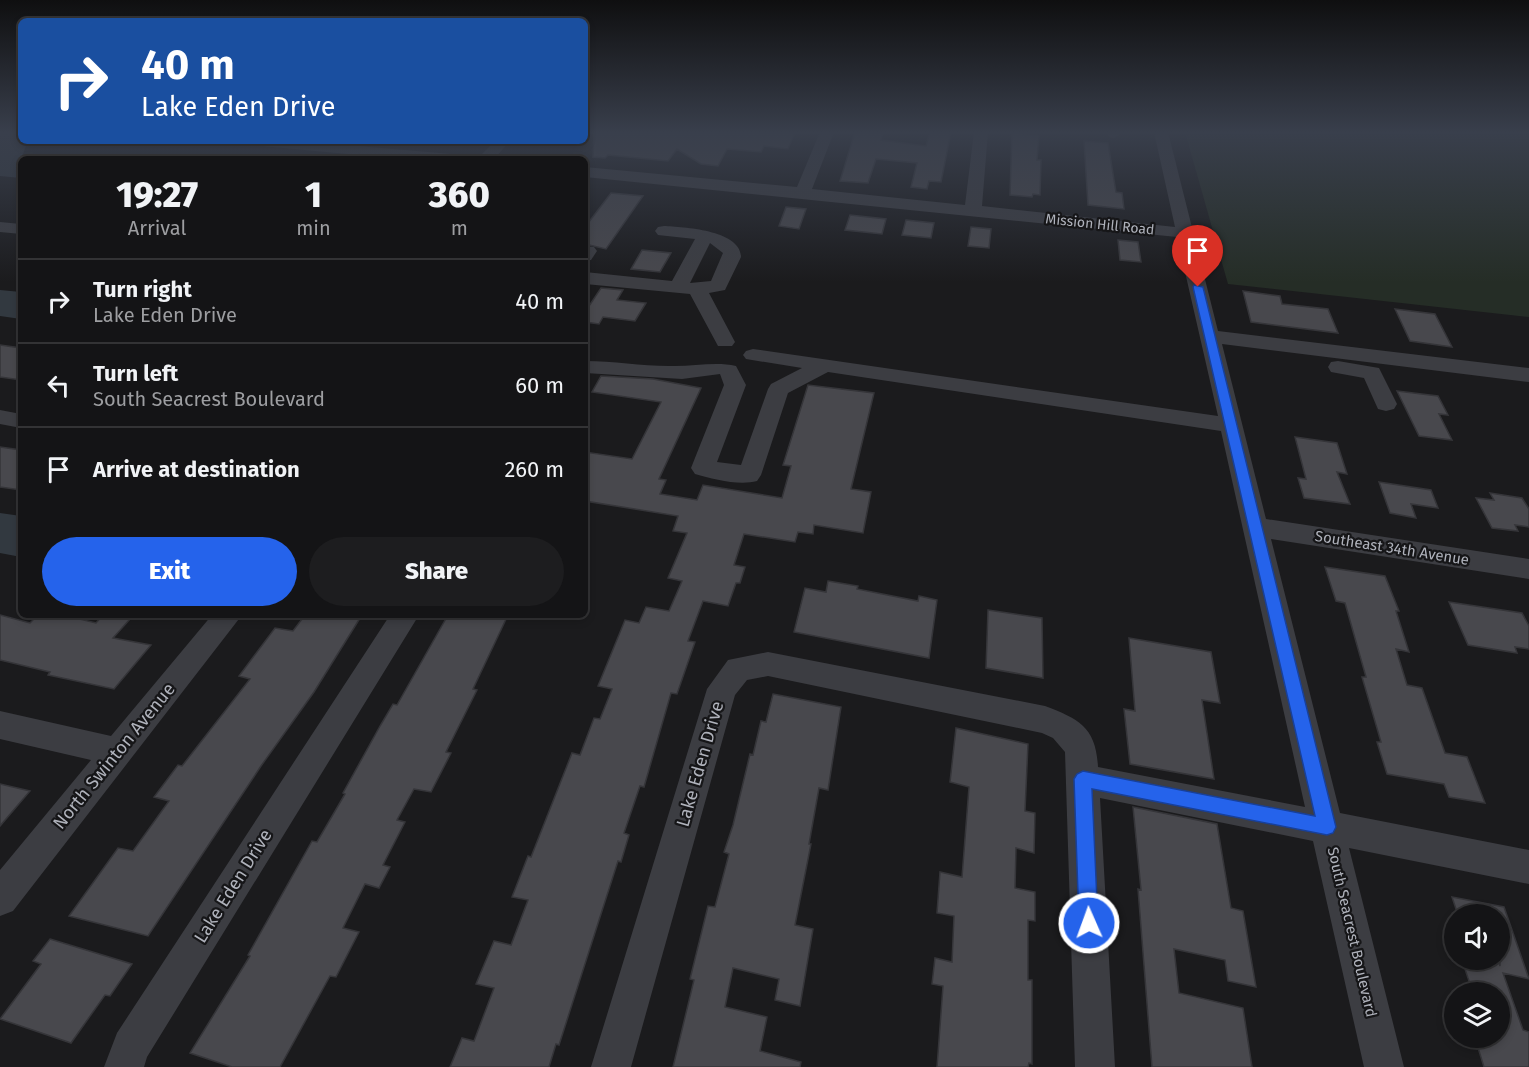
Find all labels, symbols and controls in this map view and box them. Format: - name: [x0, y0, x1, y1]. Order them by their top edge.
- text: 40 m: [141, 40, 235, 90]
- icon: right: [42, 42, 120, 120]
- text: Lake Eden Drive: [141, 91, 335, 123]
- text: 19:27: [116, 173, 198, 217]
- text: 1: [305, 173, 322, 217]
- text: 360: [429, 173, 490, 217]
- street label: Mission Hill Road: [1045, 210, 1155, 239]
- text: Arrival: [128, 216, 186, 240]
- text: min: [296, 216, 331, 240]
- text: m: [451, 216, 468, 240]
- pin: [1172, 225, 1223, 287]
- icon: arrive: [1181, 234, 1214, 267]
- text: Turn right: [93, 276, 192, 303]
- icon: right: [42, 285, 75, 318]
- text: 40 m: [515, 288, 564, 315]
- text: Lake Eden Drive: [93, 303, 237, 327]
- text: Turn left: [93, 360, 178, 387]
- icon: left: [42, 369, 75, 402]
- text: 60 m: [515, 372, 564, 399]
- text: South Seacrest Boulevard: [93, 387, 325, 411]
- icon: arrive: [42, 453, 75, 486]
- text: Arrive at destination: [93, 456, 300, 483]
- text: 260 m: [504, 456, 564, 483]
- street label: Southeast 34th Avenue: [1314, 527, 1470, 569]
- button: Exit: [42, 537, 297, 606]
- button: Share: [309, 537, 564, 606]
- street label: North Swinton Avenue: [48, 678, 180, 834]
- street label: Lake Eden Drive: [672, 699, 728, 829]
- street label: Lake Eden Drive: [189, 825, 277, 947]
- street label: South Seacrest Boulevard: [1324, 845, 1380, 1019]
- position arrow: [1057, 891, 1121, 955]
- map controls: [1444, 904, 1510, 1048]
- button: sound: [1444, 904, 1510, 970]
- button: layers: [1444, 982, 1510, 1048]

